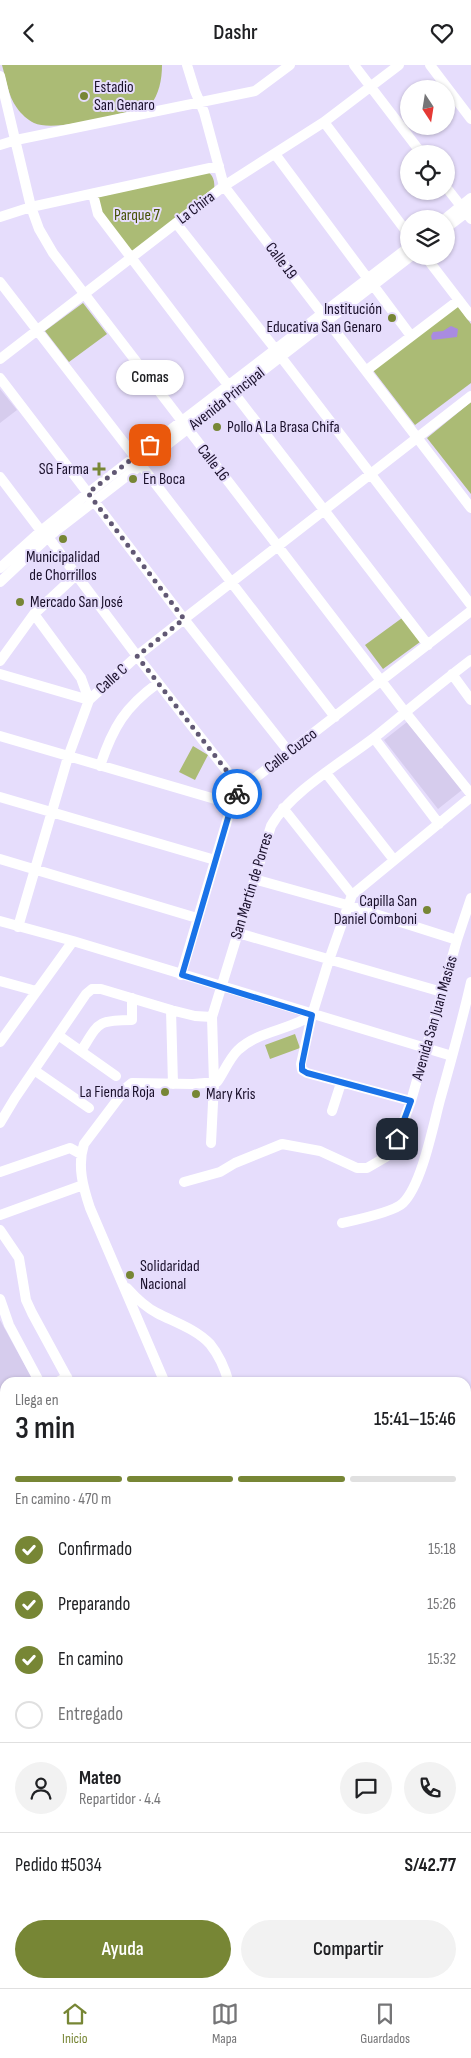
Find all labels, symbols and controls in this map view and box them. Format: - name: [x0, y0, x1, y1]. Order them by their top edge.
- icon: back: [15, 19, 43, 47]
- text: Dashr: [213, 19, 258, 46]
- icon: heart: [428, 19, 456, 47]
- place label: Estadio San Genaro: [94, 78, 155, 115]
- north arrow: [400, 80, 455, 135]
- map controls: [400, 80, 455, 265]
- marker: Estadio San Genaro: [78, 90, 90, 102]
- button: locate: [400, 145, 455, 200]
- street label: La Chira: [173, 188, 219, 228]
- park label: Parque 7: [114, 206, 160, 225]
- button: layers: [400, 210, 455, 265]
- street label: Calle 19: [261, 239, 301, 283]
- place label: Institución Educativa San Genaro: [266, 300, 382, 337]
- marker: Institución Educativa San Genaro: [386, 312, 398, 324]
- callout: Comas: [116, 360, 184, 395]
- street label: Avenida Principal: [185, 364, 269, 435]
- text: Comas: [131, 368, 169, 387]
- place label: Pollo A La Brasa Chifa: [227, 418, 340, 437]
- marker: Pollo A La Brasa Chifa: [211, 421, 223, 433]
- pin: [129, 424, 171, 466]
- icon: bag: [136, 431, 164, 459]
- street label: Calle 16: [193, 441, 233, 485]
- place label: SG Farma: [39, 460, 89, 479]
- marker: SG Farma: [93, 463, 105, 475]
- place label: En Boca: [143, 470, 185, 489]
- marker: En Boca: [127, 473, 139, 485]
- marker: Municipalidad de Chorrillos: [57, 533, 69, 545]
- place label: Municipalidad de Chorrillos: [26, 548, 100, 585]
- place label: Mercado San José: [30, 593, 123, 612]
- marker: Mercado San José: [14, 596, 26, 608]
- street label: Calle C: [92, 660, 132, 698]
- street label: Calle Cuzco: [261, 725, 321, 777]
- courier: [212, 769, 262, 819]
- icon: bike: [223, 780, 251, 808]
- street label: San Martín de Porres: [227, 830, 277, 941]
- place label: Capilla San Daniel Comboni: [334, 892, 417, 929]
- marker: Capilla San Daniel Comboni: [421, 904, 433, 916]
- street label: Avenida San Juan Masías: [408, 953, 462, 1083]
- place label: La Fienda Roja: [80, 1083, 155, 1102]
- place label: Mary Kris: [206, 1085, 256, 1104]
- marker: La Fienda Roja: [159, 1086, 171, 1098]
- marker: Mary Kris: [190, 1088, 202, 1100]
- pin: [376, 1118, 418, 1160]
- icon: home: [383, 1125, 411, 1153]
- place label: Solidaridad Nacional: [140, 1257, 200, 1294]
- marker: Solidaridad Nacional: [124, 1269, 136, 1281]
- text: Llega en: [15, 1391, 59, 1410]
- text: 15:41–15:46: [374, 1408, 456, 1431]
- text: 3 min: [15, 1409, 75, 1448]
- text: En camino · 470 m: [15, 1490, 111, 1509]
- icon: check: [15, 1536, 43, 1564]
- text: Confirmado: [58, 1538, 132, 1561]
- text: 15:18: [428, 1540, 456, 1559]
- icon: check: [15, 1591, 43, 1619]
- text: Preparando: [58, 1593, 130, 1616]
- text: 15:26: [427, 1595, 456, 1614]
- icon: check: [15, 1646, 43, 1674]
- text: En camino: [58, 1648, 123, 1671]
- text: 15:32: [428, 1650, 456, 1669]
- text: Entregado: [58, 1703, 123, 1726]
- button: person: [15, 1762, 67, 1814]
- button: chat: [340, 1762, 392, 1814]
- button: phone: [404, 1762, 456, 1814]
- text: Mateo: [79, 1767, 121, 1790]
- text: Repartidor · 4.4: [79, 1790, 161, 1809]
- text: Pedido #5034: [15, 1854, 102, 1877]
- text: S/42.77: [404, 1854, 456, 1877]
- button: Ayuda: [15, 1920, 231, 1978]
- button: Compartir: [241, 1920, 456, 1978]
- tab: Inicio: [61, 2000, 89, 2047]
- tab: Mapa: [211, 2000, 239, 2047]
- tab: Guardados: [360, 2000, 410, 2047]

